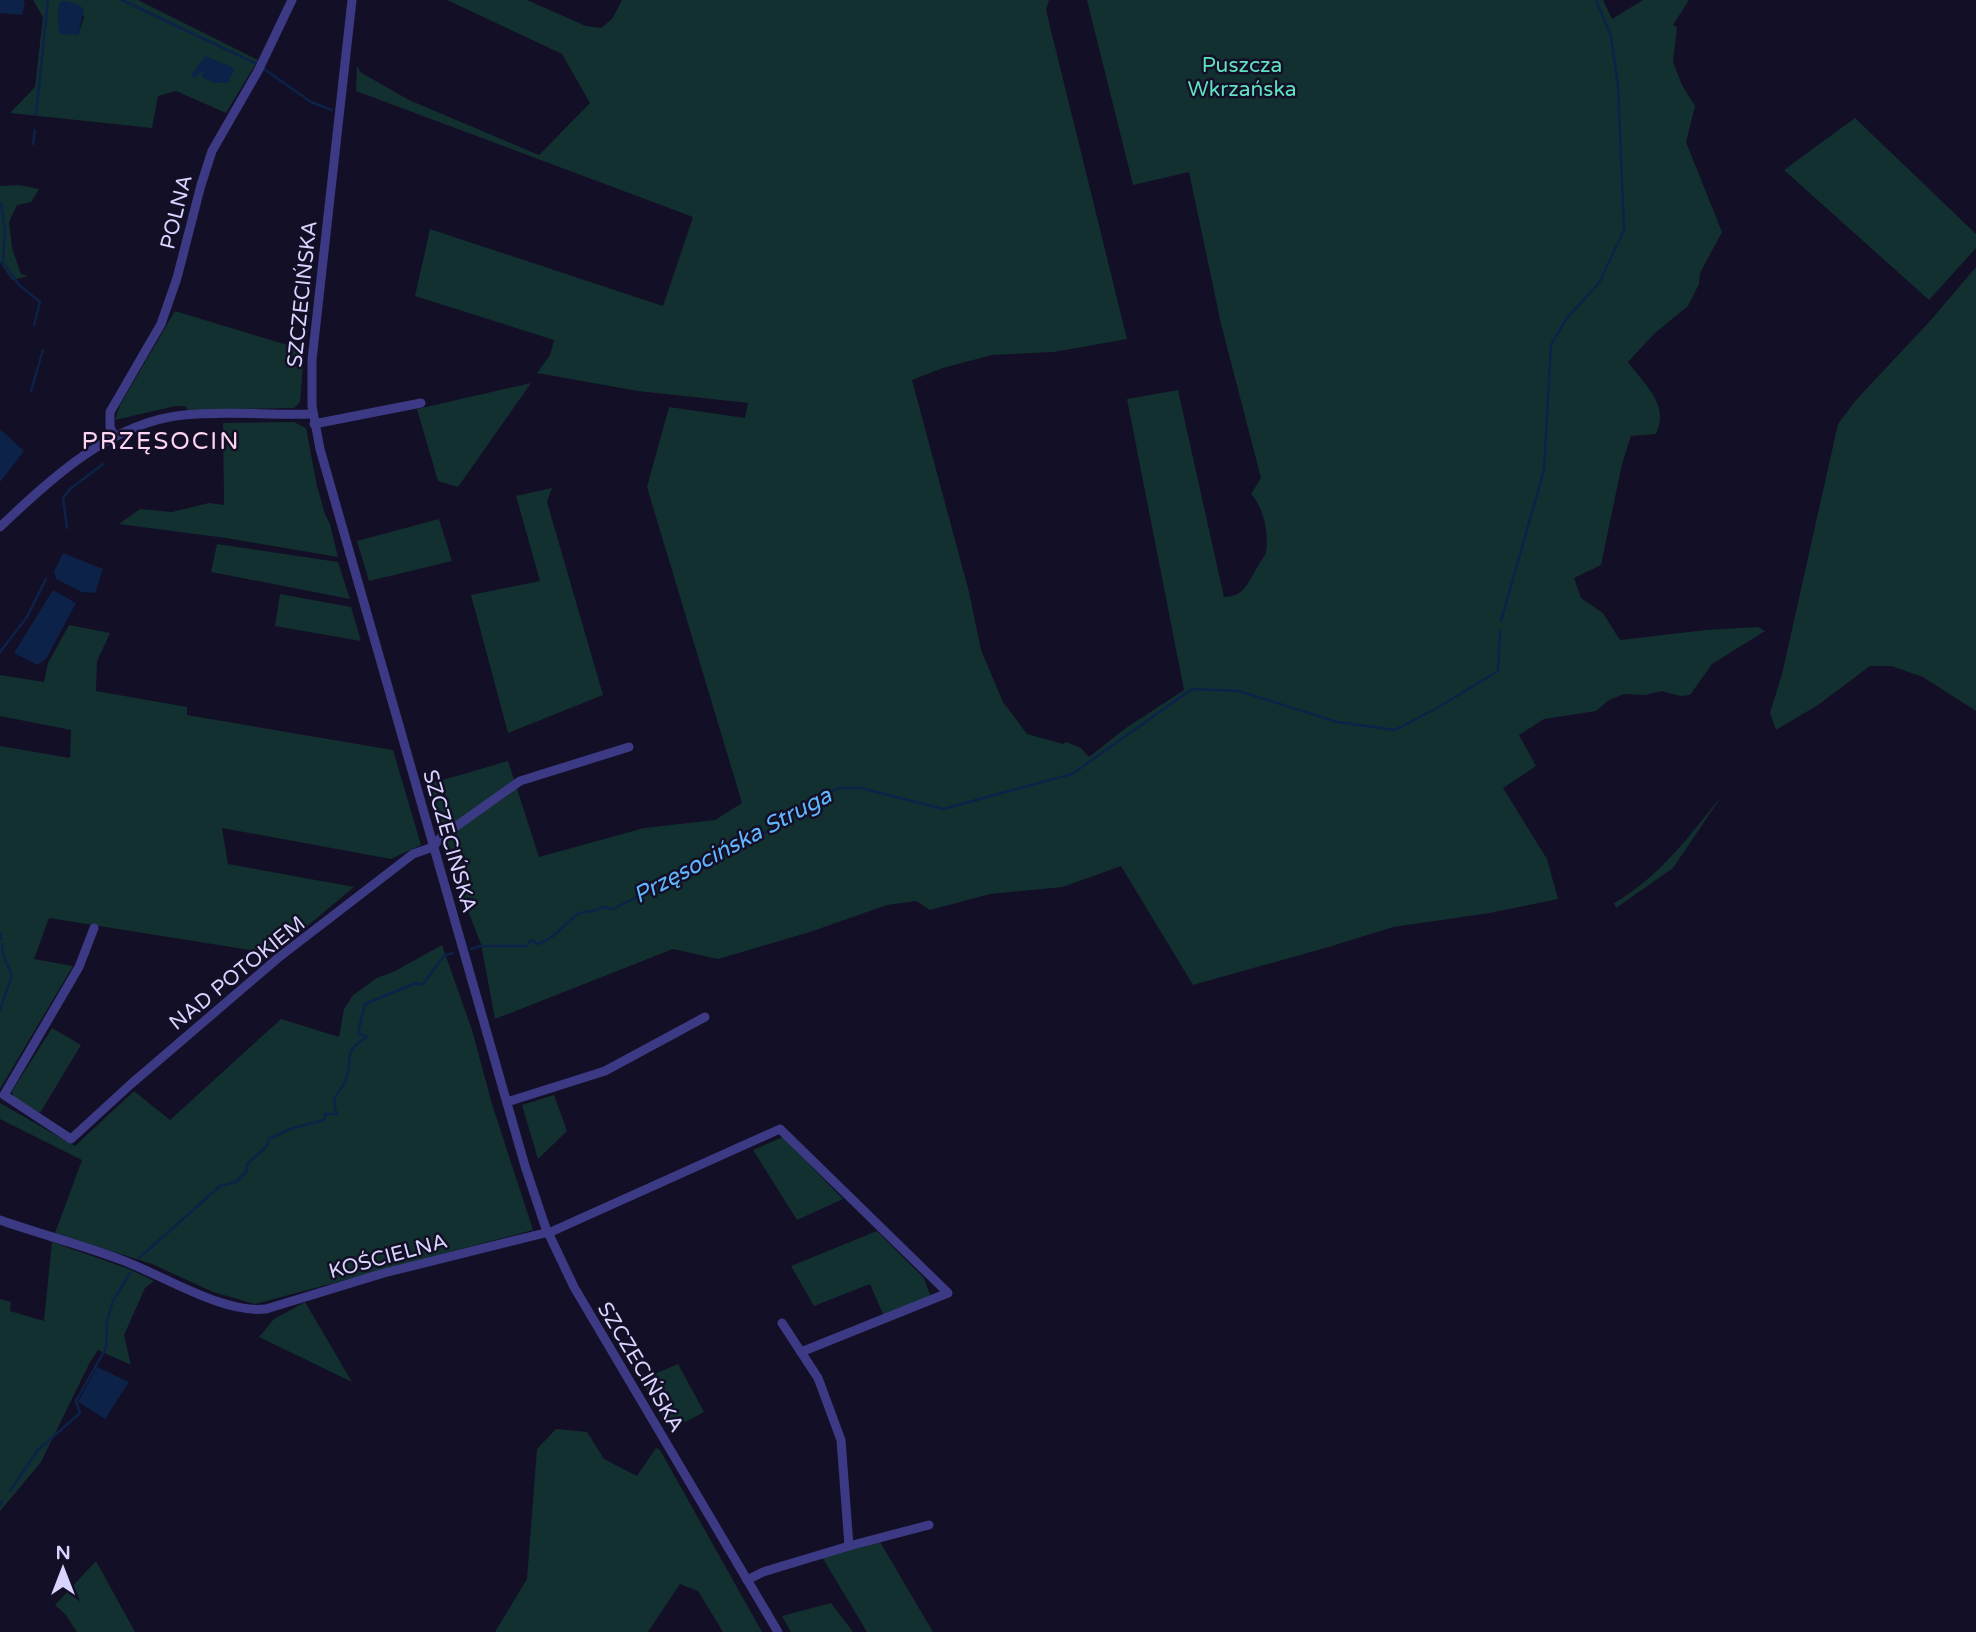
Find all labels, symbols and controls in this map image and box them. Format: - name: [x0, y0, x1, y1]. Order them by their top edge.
- park label: Puszcza Wkrzańska: [1188, 53, 1296, 102]
- street label: POLNA: [155, 172, 198, 252]
- street label: SZCZECIŃSKA: [282, 220, 323, 369]
- district label: PRZĘSOCIN: [82, 427, 240, 456]
- street label: SZCZECIŃSKA: [417, 767, 482, 915]
- water label: Przęsocińska Struga: [629, 781, 837, 910]
- street label: NAD POTOKIEM: [164, 911, 310, 1036]
- street label: KOŚCIELNA: [326, 1229, 450, 1284]
- street label: SZCZECIŃSKA: [592, 1298, 689, 1437]
- north arrow: [28, 1534, 98, 1604]
- text: N: [55, 1542, 71, 1564]

